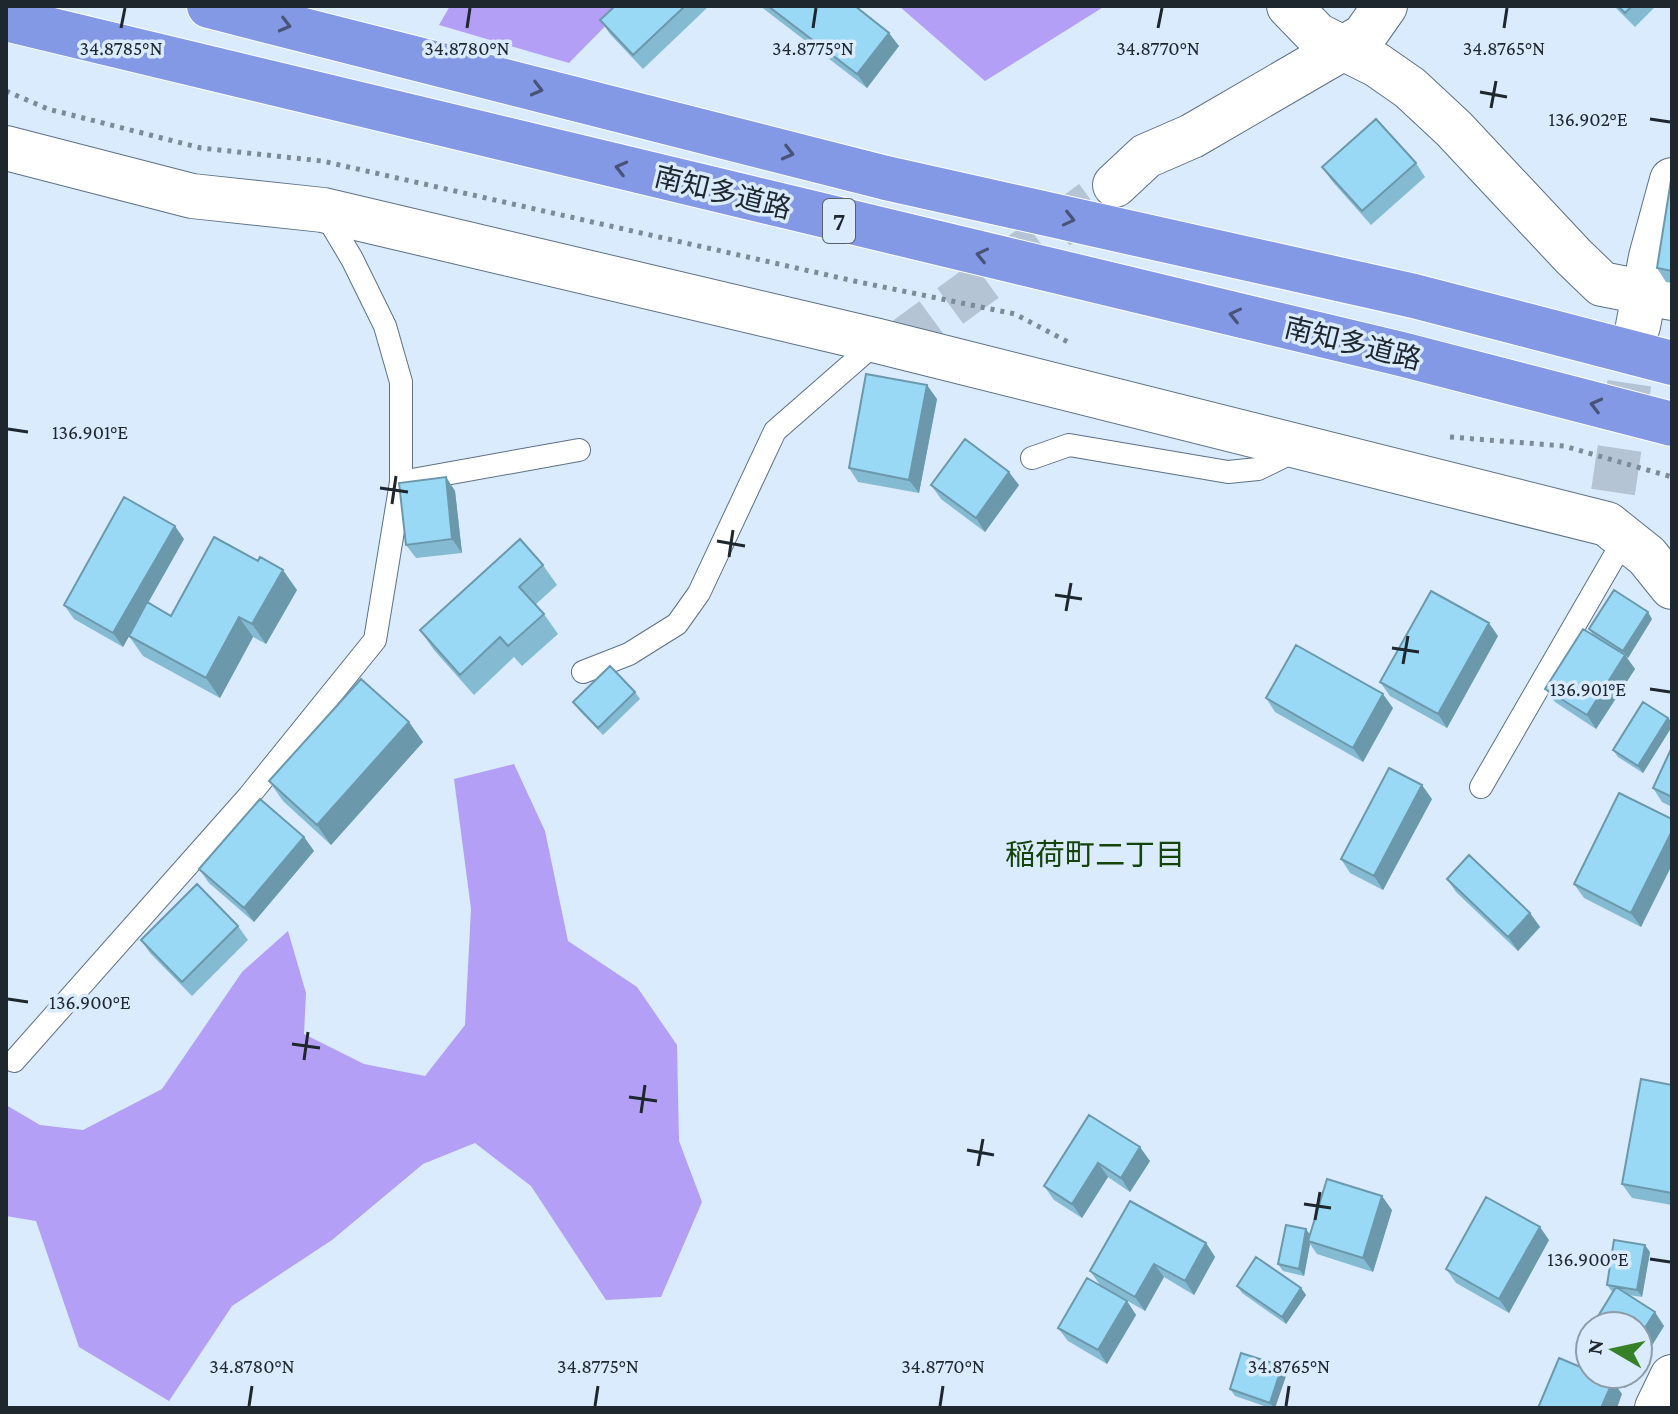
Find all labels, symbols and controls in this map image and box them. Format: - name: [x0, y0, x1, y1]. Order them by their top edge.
- one-way arrow: [277, 15, 291, 32]
- text: 34.8785°N: [79, 37, 163, 59]
- text: 34.8780°N: [424, 37, 510, 59]
- text: 34.8775°N: [772, 37, 854, 59]
- text: 34.8770°N: [1116, 37, 1200, 59]
- text: 34.8765°N: [1463, 37, 1545, 59]
- one-way arrow: [529, 79, 543, 96]
- text: 136.902°E: [1549, 108, 1628, 130]
- one-way arrow: [781, 143, 795, 160]
- one-way arrow: [614, 160, 628, 177]
- street label: 南知多道路: [651, 161, 795, 224]
- road number: 7: [823, 199, 855, 243]
- one-way arrow: [1061, 210, 1075, 227]
- one-way arrow: [976, 247, 990, 264]
- one-way arrow: [1229, 307, 1243, 324]
- street label: 南知多道路: [1281, 312, 1425, 375]
- one-way arrow: [1590, 397, 1604, 414]
- text: 136.901°E: [52, 421, 128, 443]
- text: 136.901°E: [1550, 678, 1626, 700]
- district label: 稲荷町二丁目: [1005, 838, 1185, 871]
- text: 136.900°E: [49, 991, 131, 1013]
- text: 136.900°E: [1547, 1248, 1629, 1270]
- north arrow: [1574, 1310, 1654, 1390]
- text: N: [1581, 1338, 1608, 1356]
- text: 34.8780°N: [209, 1355, 295, 1377]
- text: 34.8775°N: [557, 1355, 639, 1377]
- text: 34.8770°N: [901, 1355, 985, 1377]
- text: 34.8765°N: [1248, 1355, 1330, 1377]

